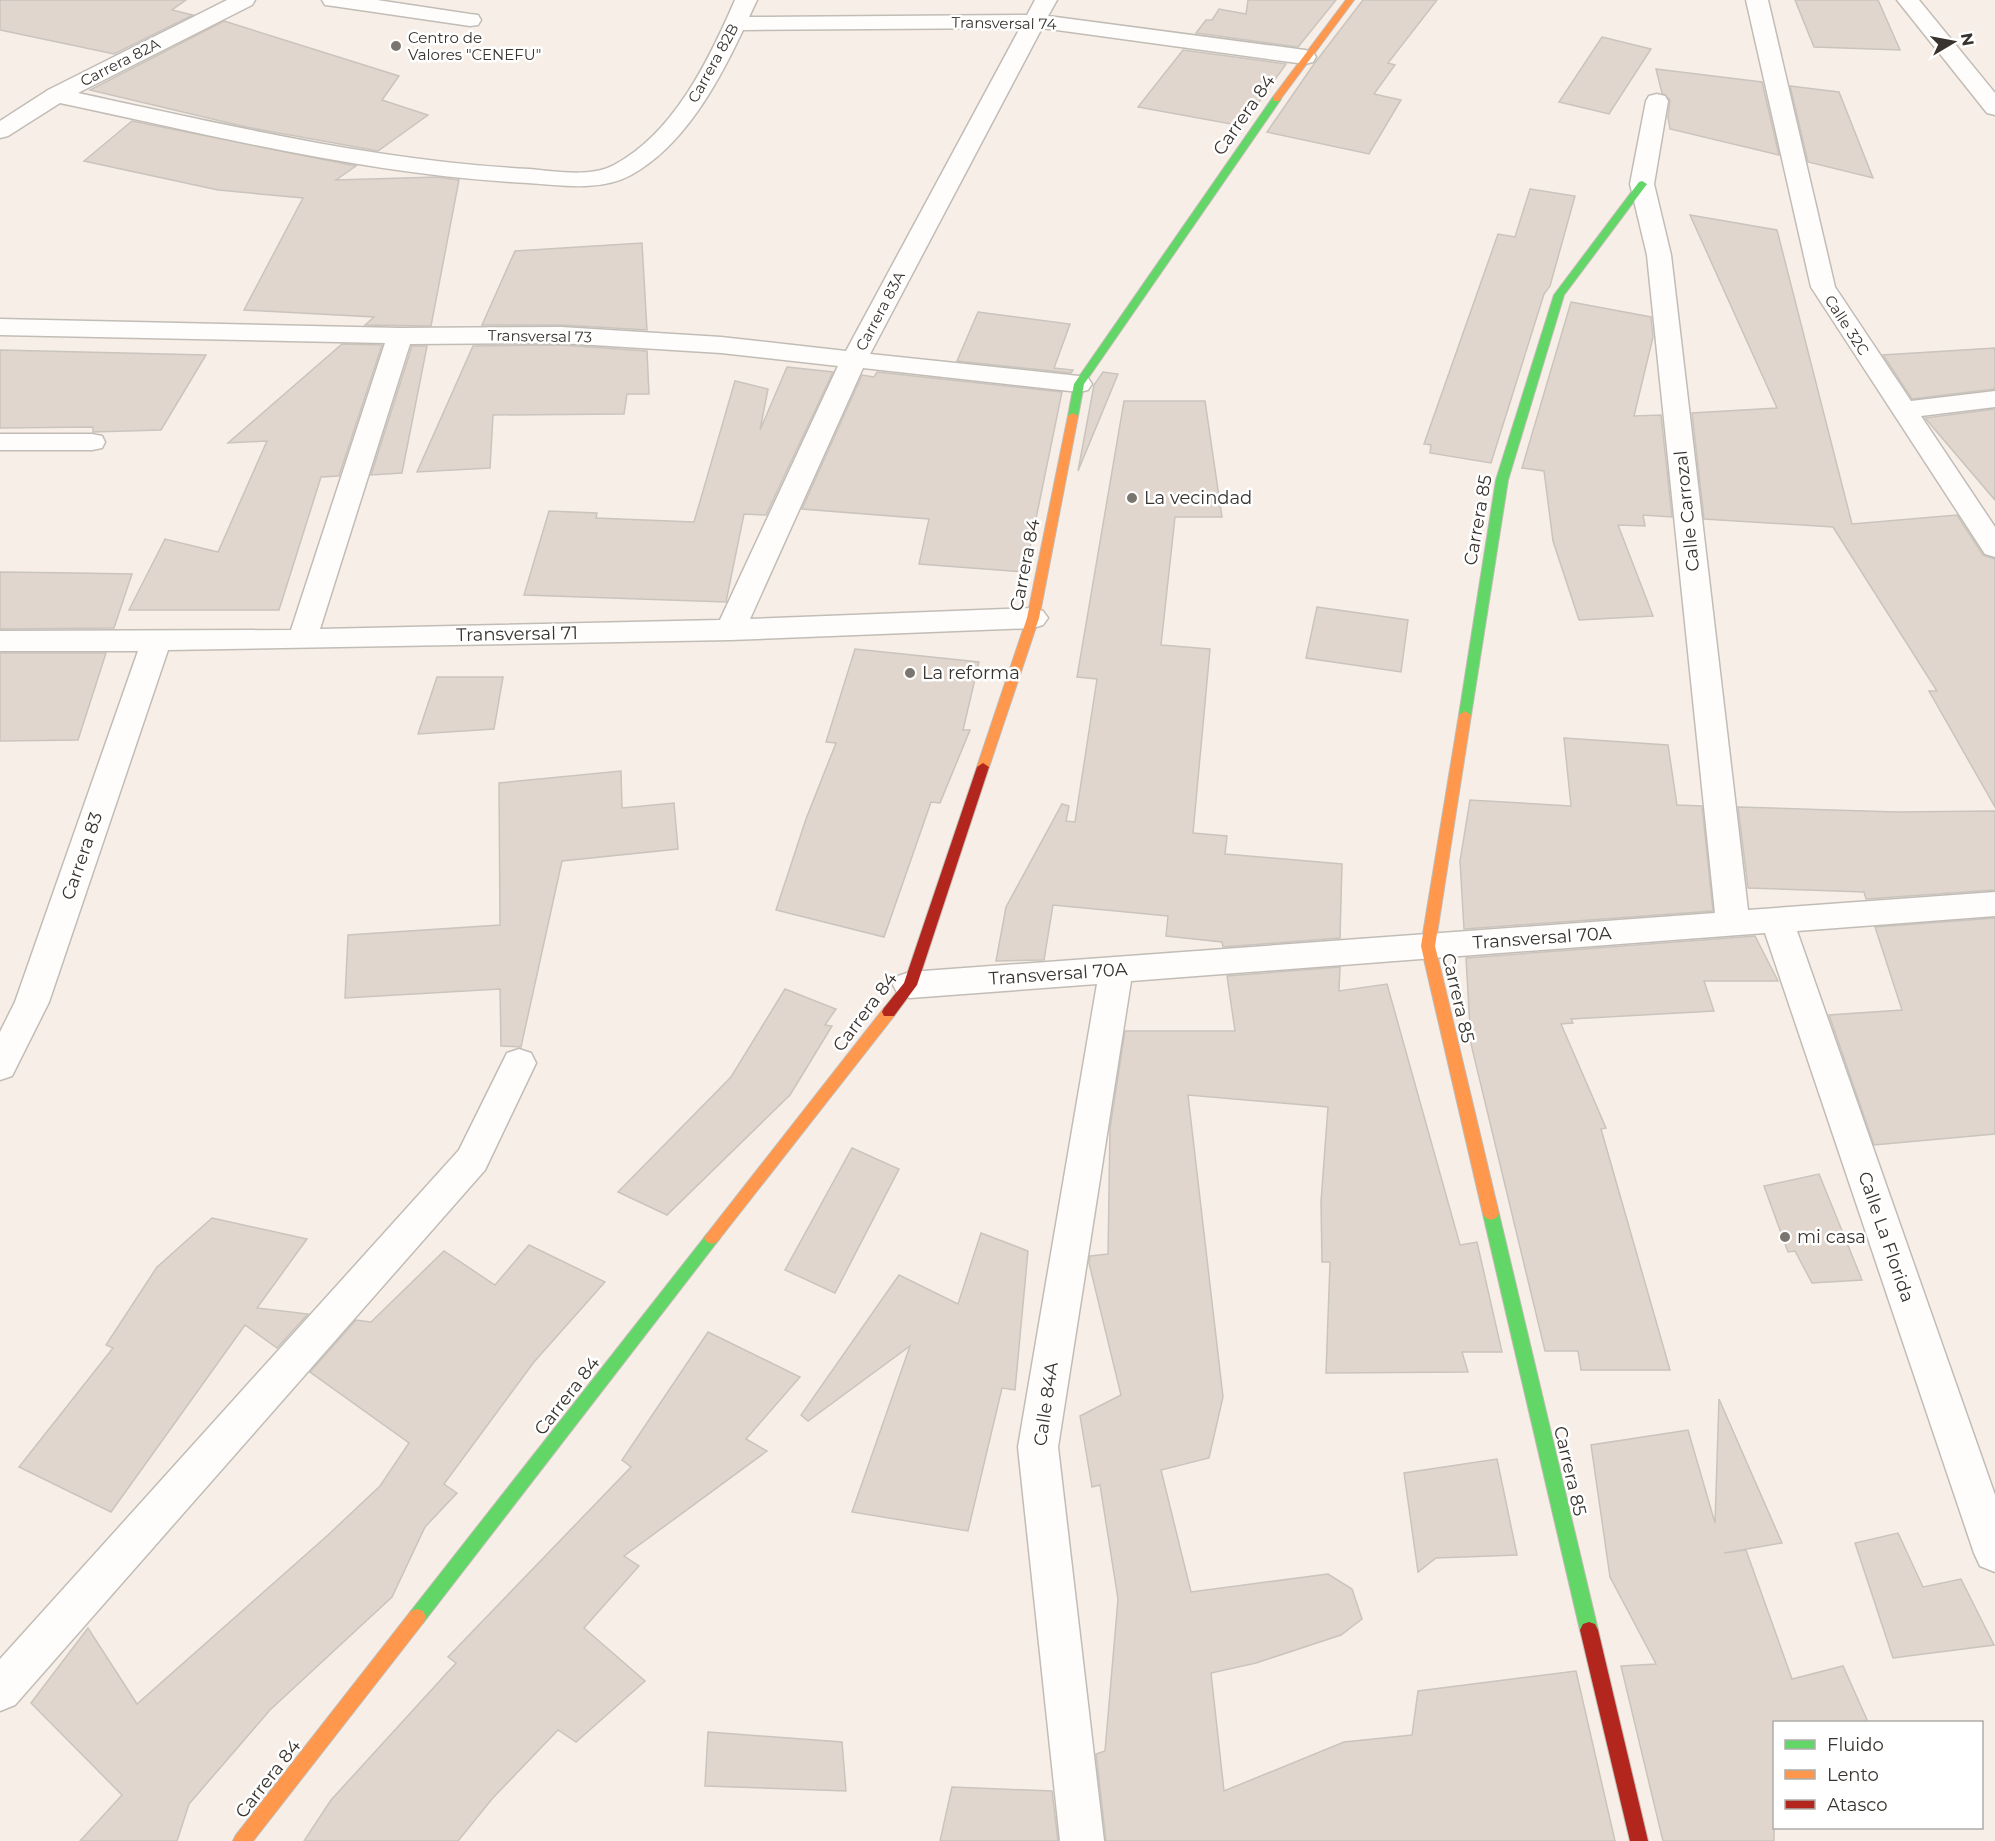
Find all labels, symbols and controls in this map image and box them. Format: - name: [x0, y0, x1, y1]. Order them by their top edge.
- north arrow: [1923, 12, 1983, 72]
- street label: Transversal 74: [951, 13, 1057, 33]
- street label: Carrera 82B: [683, 20, 743, 106]
- place label: Centro de Valores "CENEFU": [408, 28, 541, 64]
- text: N: [1957, 31, 1978, 48]
- street label: Carrera 82A: [77, 34, 163, 90]
- marker: Centro de Valores "CENEFU": [389, 39, 403, 53]
- street label: Carrera 84: [1208, 70, 1280, 160]
- street label: Carrera 83A: [851, 268, 909, 354]
- street label: Calle 32C: [1821, 291, 1874, 359]
- street label: Transversal 73: [488, 326, 592, 346]
- street label: Calle Carrozal: [1670, 449, 1704, 573]
- street label: Carrera 85: [1459, 473, 1497, 567]
- place label: La vecindad: [1144, 487, 1252, 509]
- marker: La vecindad: [1125, 491, 1139, 505]
- street label: Carrera 84: [1005, 517, 1045, 613]
- street label: Transversal 71: [456, 622, 578, 646]
- place label: La reforma: [922, 662, 1020, 684]
- marker: La reforma: [903, 666, 917, 680]
- street label: Carrera 83: [57, 809, 107, 903]
- street label: Transversal 70A: [1472, 922, 1612, 954]
- street label: Carrera 85: [1437, 951, 1479, 1045]
- street label: Transversal 70A: [988, 958, 1128, 990]
- street label: Carrera 84: [828, 968, 902, 1056]
- street label: Calle La Florida: [1853, 1169, 1919, 1305]
- place label: mi casa: [1797, 1226, 1866, 1248]
- marker: mi casa: [1778, 1230, 1792, 1244]
- street label: Carrera 84: [530, 1352, 604, 1440]
- street label: Calle 84A: [1029, 1360, 1063, 1448]
- street label: Carrera 85: [1549, 1424, 1591, 1518]
- legend: [1773, 1721, 1983, 1829]
- text: Fluido: [1827, 1734, 1884, 1756]
- street label: Carrera 84: [231, 1735, 305, 1823]
- text: Lento: [1827, 1764, 1879, 1786]
- text: Atasco: [1827, 1794, 1887, 1816]

